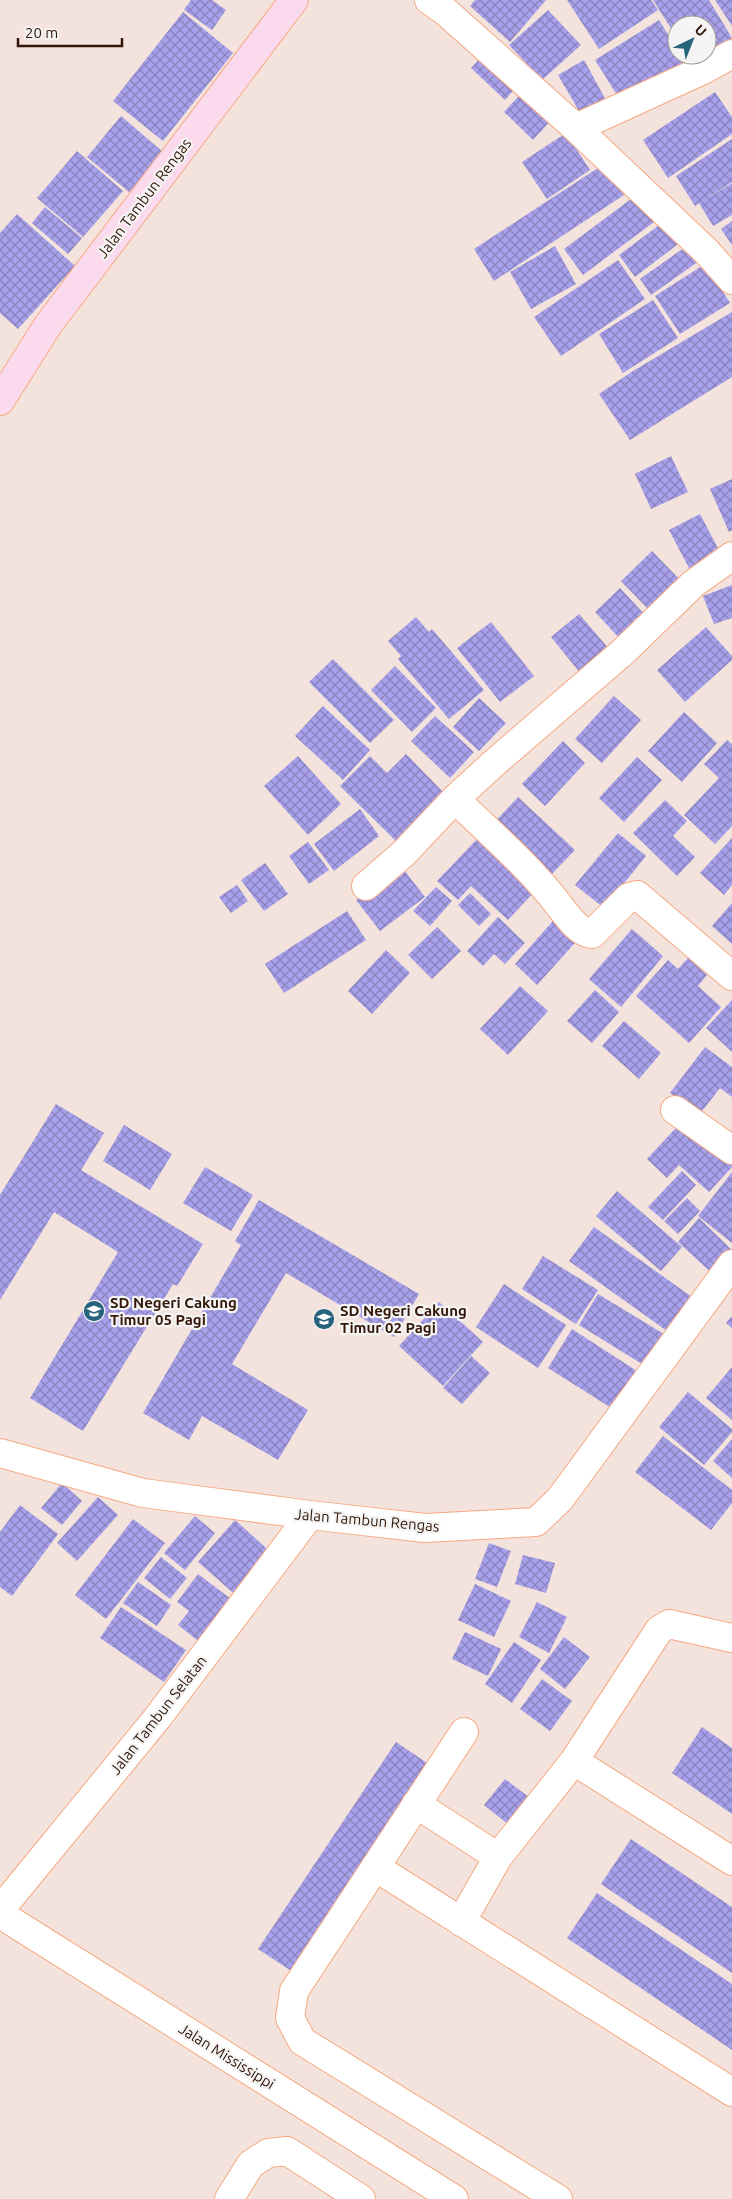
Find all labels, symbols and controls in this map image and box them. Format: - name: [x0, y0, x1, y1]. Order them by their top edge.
- scale bar: [18, 15, 121, 47]
- north arrow: [667, 15, 717, 65]
- text: U: [692, 21, 710, 40]
- text: 20 m: [25, 24, 58, 41]
- street label: Jalan Tambun Rengas: [93, 135, 195, 261]
- place label: SD Negeri Cakung Timur 05 Pagi: [110, 1294, 237, 1328]
- school or university icon: SD Negeri Cakung Timur 05 Pagi: [82, 1299, 106, 1323]
- place label: SD Negeri Cakung Timur 02 Pagi: [340, 1302, 467, 1336]
- school or university icon: SD Negeri Cakung Timur 02 Pagi: [312, 1307, 336, 1331]
- street label: Jalan Tambun Rengas: [294, 1505, 440, 1535]
- street label: Jalan Tambun Selatan: [106, 1652, 210, 1778]
- street label: Jalan Mississippi: [176, 2020, 278, 2092]

